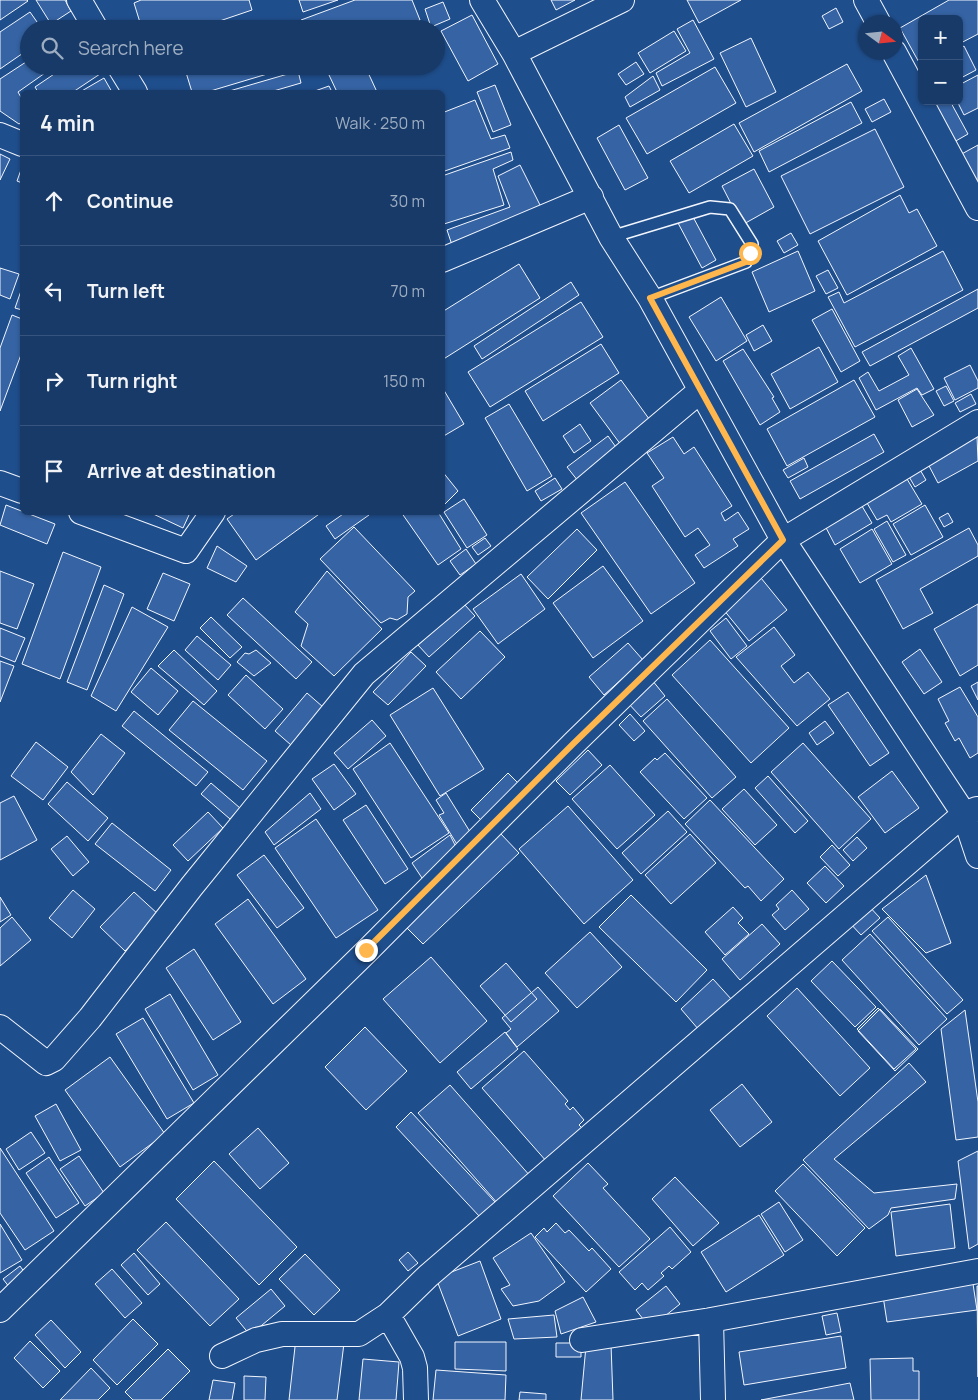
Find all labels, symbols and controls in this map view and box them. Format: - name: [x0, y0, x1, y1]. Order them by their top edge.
- north arrow: [858, 15, 903, 60]
- map controls: [918, 15, 963, 105]
- button: +: [918, 15, 963, 60]
- search box: [20, 20, 445, 75]
- icon: search: [38, 34, 66, 62]
- text: Search here: [78, 35, 184, 61]
- button: −: [918, 60, 963, 105]
- text: 4 min: [40, 109, 95, 137]
- text: Walk · 250 m: [335, 112, 425, 134]
- icon: ahead: [40, 187, 68, 215]
- text: Continue: [87, 188, 173, 214]
- text: 30 m: [390, 190, 425, 212]
- route start: [739, 242, 762, 265]
- icon: left: [40, 277, 68, 305]
- text: Turn left: [87, 278, 165, 304]
- text: 70 m: [390, 280, 425, 302]
- icon: right: [40, 367, 68, 395]
- text: Turn right: [87, 368, 177, 394]
- text: 150 m: [383, 370, 425, 392]
- icon: arrive: [40, 457, 68, 485]
- text: Arrive at destination: [87, 458, 276, 484]
- route end: [355, 939, 378, 962]

